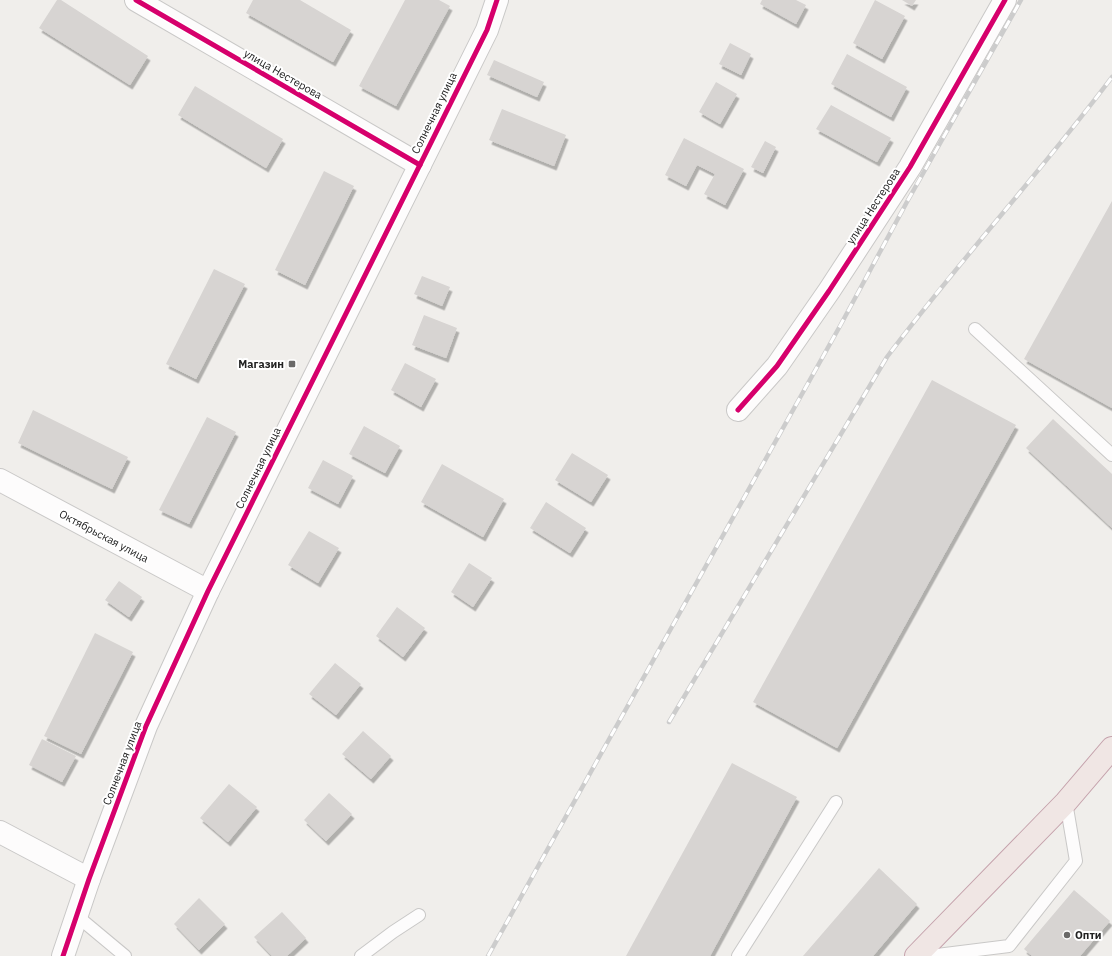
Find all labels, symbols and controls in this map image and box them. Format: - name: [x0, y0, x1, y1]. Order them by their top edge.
- street label: улица Нестерова: [241, 46, 325, 102]
- street label: Солнечная улица: [408, 70, 460, 156]
- street label: улица Нестерова: [843, 165, 903, 247]
- place label: Магазин: [238, 357, 284, 371]
- marker: Магазин: [287, 359, 297, 369]
- street label: Солнечная улица: [232, 425, 284, 511]
- street label: Октябрьская улица: [57, 506, 151, 566]
- street label: Солнечная улица: [100, 719, 145, 807]
- place label: Опти: [1075, 928, 1102, 942]
- marker: Опти: [1062, 930, 1072, 940]

